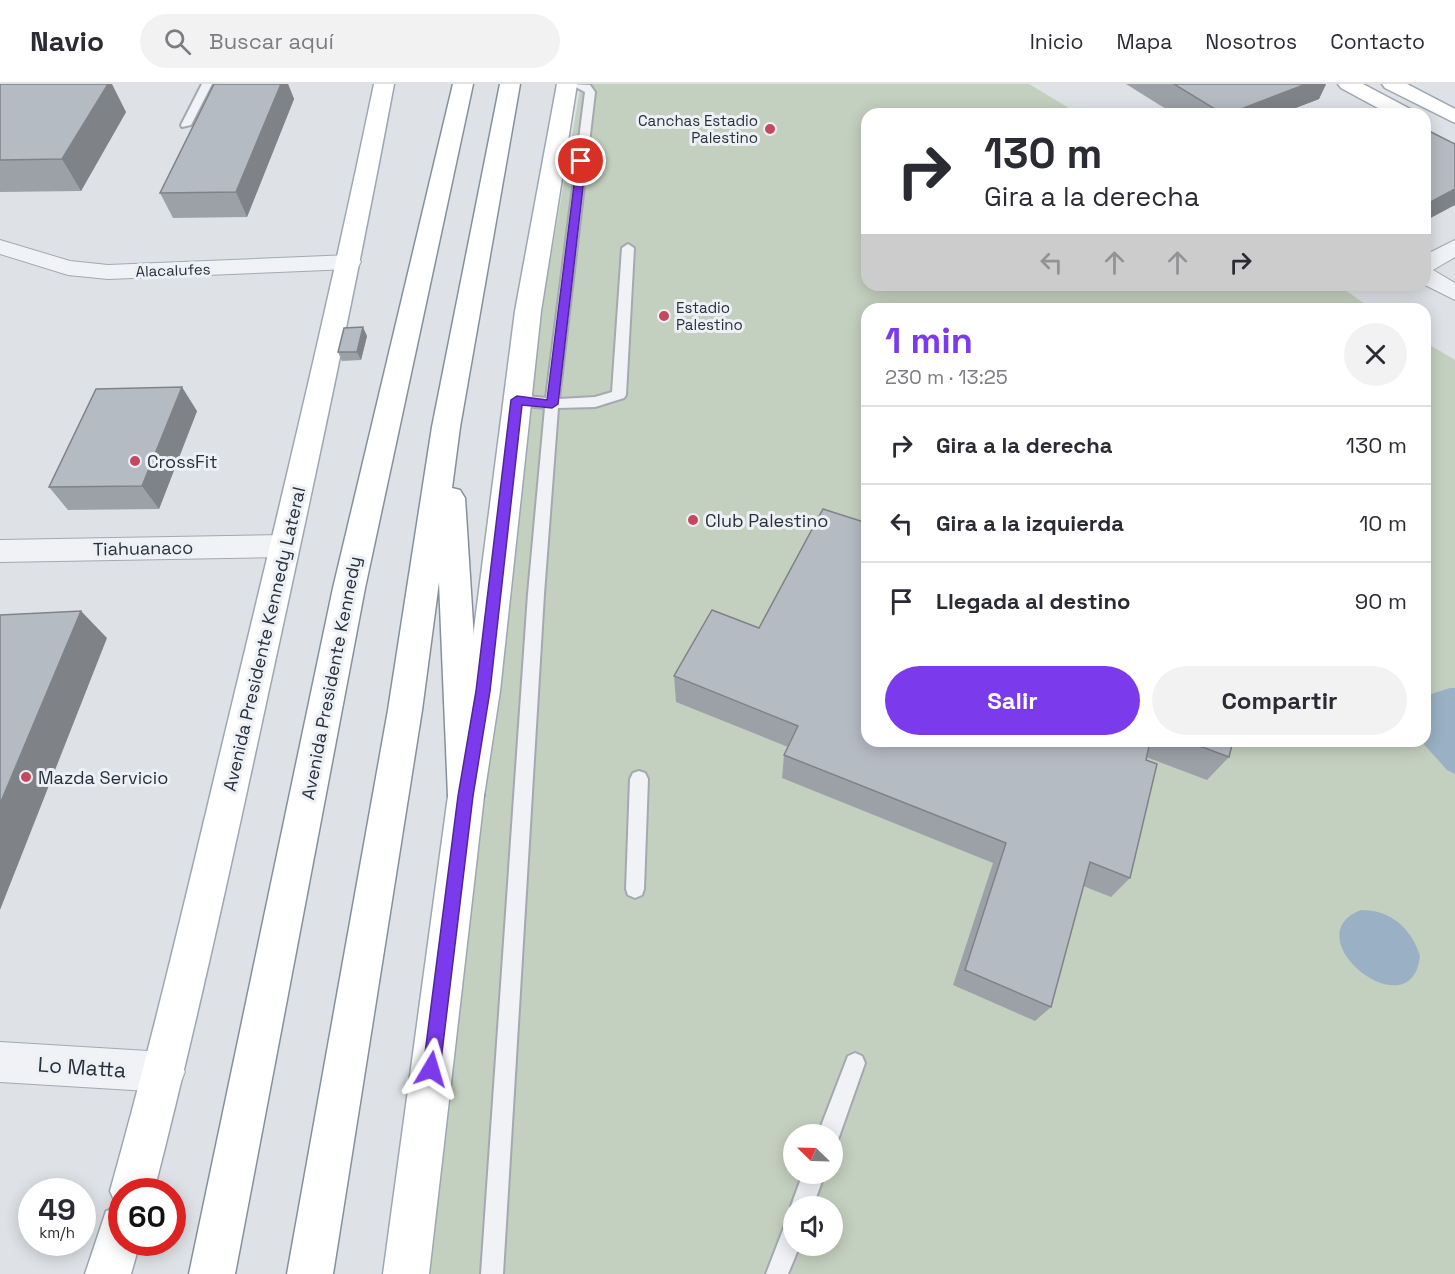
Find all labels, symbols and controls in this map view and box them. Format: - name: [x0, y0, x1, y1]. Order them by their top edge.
- search box: [140, 14, 560, 68]
- text: Navio: [30, 23, 104, 59]
- icon: search: [161, 25, 194, 58]
- text: Buscar aquí: [209, 27, 334, 55]
- text: Inicio: [1030, 28, 1084, 55]
- text: Mapa: [1117, 28, 1172, 55]
- text: Nosotros: [1205, 28, 1297, 55]
- text: Contacto: [1330, 28, 1425, 55]
- place label: Canchas Estadio Palestino: [638, 111, 758, 147]
- marker: Canchas Estadio Palestino: [763, 122, 777, 136]
- text: 130 m: [984, 127, 1102, 180]
- icon: right: [885, 132, 963, 210]
- pin: [555, 135, 606, 186]
- icon: arrive: [564, 144, 597, 177]
- text: Gira a la derecha: [984, 179, 1199, 214]
- icon: left: [1035, 246, 1068, 279]
- icon: ahead: [1098, 246, 1131, 279]
- icon: ahead: [1161, 246, 1194, 279]
- icon: right: [1224, 246, 1257, 279]
- street label: Alacalufes: [135, 259, 211, 281]
- place label: Estadio Palestino: [676, 298, 743, 334]
- marker: Estadio Palestino: [657, 309, 671, 323]
- text: 1 min: [885, 318, 973, 364]
- button: close: [1344, 323, 1407, 386]
- text: 230 m · 13:25: [885, 364, 1008, 390]
- icon: right: [885, 429, 918, 462]
- text: Gira a la derecha: [936, 431, 1113, 459]
- text: 130 m: [1346, 431, 1407, 459]
- place label: CrossFit: [147, 450, 218, 473]
- marker: CrossFit: [128, 454, 142, 468]
- street label: Avenida Presidente Kennedy Lateral: [218, 485, 310, 793]
- icon: left: [885, 507, 918, 540]
- place label: Club Palestino: [705, 509, 828, 532]
- text: Gira a la izquierda: [936, 509, 1124, 537]
- text: 10 m: [1359, 509, 1407, 537]
- marker: Club Palestino: [686, 513, 700, 527]
- street label: Tiahuanaco: [93, 536, 193, 560]
- street label: Avenida Presidente Kennedy: [296, 554, 366, 802]
- icon: arrive: [885, 585, 918, 618]
- text: Llegada al destino: [936, 587, 1130, 615]
- text: 90 m: [1355, 587, 1407, 615]
- button: Salir: [885, 666, 1140, 735]
- button: Compartir: [1152, 666, 1407, 735]
- place label: Mazda Servicio: [38, 766, 168, 789]
- marker: Mazda Servicio: [19, 770, 33, 784]
- position arrow: [399, 1037, 463, 1101]
- street label: Lo Matta: [37, 1050, 127, 1084]
- north arrow: [783, 1124, 843, 1184]
- map controls: [783, 1124, 843, 1256]
- speed limit sign: 60: [108, 1178, 186, 1256]
- text: 49: [38, 1190, 76, 1229]
- button: sound: [783, 1196, 843, 1256]
- text: km/h: [39, 1223, 75, 1242]

